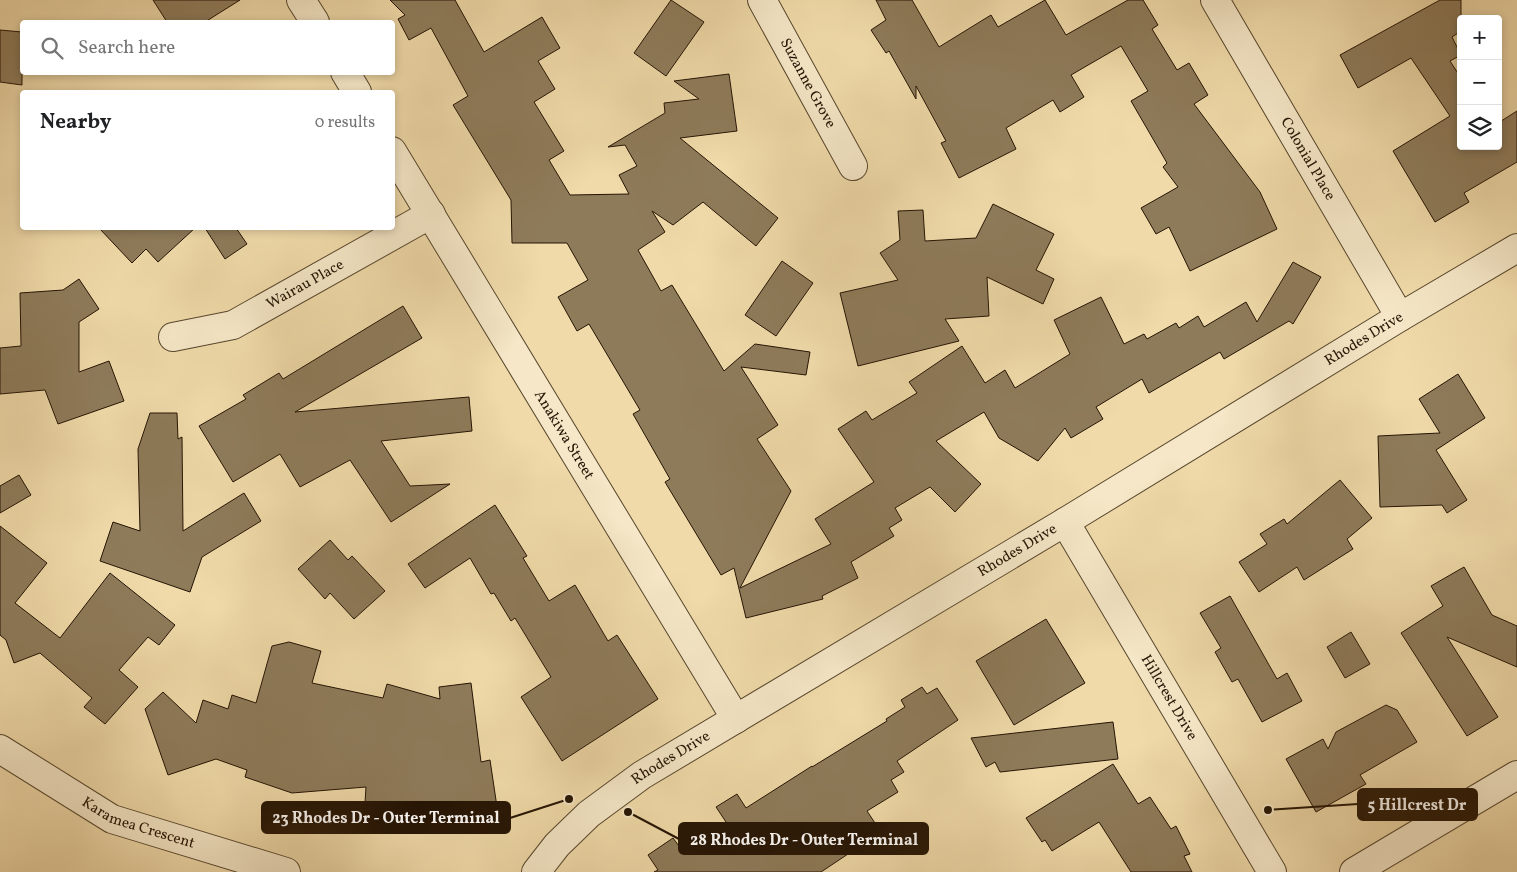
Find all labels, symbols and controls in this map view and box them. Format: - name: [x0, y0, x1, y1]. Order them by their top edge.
- map controls: [1457, 15, 1502, 150]
- button: +: [1457, 15, 1502, 60]
- search box: [20, 20, 395, 75]
- icon: search: [38, 34, 66, 62]
- street label: Suzanne Grove: [774, 34, 841, 132]
- text: Search here: [78, 35, 175, 61]
- button: −: [1457, 60, 1502, 105]
- button: layers: [1457, 105, 1502, 150]
- text: Nearby: [40, 108, 111, 137]
- text: 0 results: [315, 112, 375, 134]
- street label: Colonial Place: [1275, 113, 1340, 204]
- street label: Wairau Place: [263, 254, 348, 315]
- street label: Rhodes Drive: [1321, 307, 1407, 371]
- street label: Anakiwa Street: [529, 386, 599, 484]
- street label: Rhodes Drive: [974, 519, 1061, 582]
- street label: Hillcrest Drive: [1135, 651, 1202, 744]
- street label: Rhodes Drive: [627, 726, 714, 790]
- callout: 5 Hillcrest Dr: [1358, 789, 1477, 820]
- street label: Karamea Crescent: [78, 792, 197, 854]
- text: 5 Hillcrest Dr: [1368, 795, 1467, 817]
- callout: 23 Rhodes Dr - Outer Terminal: [262, 802, 510, 833]
- text: 23 Rhodes Dr - Outer Terminal: [272, 808, 500, 830]
- callout: 28 Rhodes Dr - Outer Terminal: [679, 823, 928, 854]
- text: 28 Rhodes Dr - Outer Terminal: [690, 830, 919, 852]

